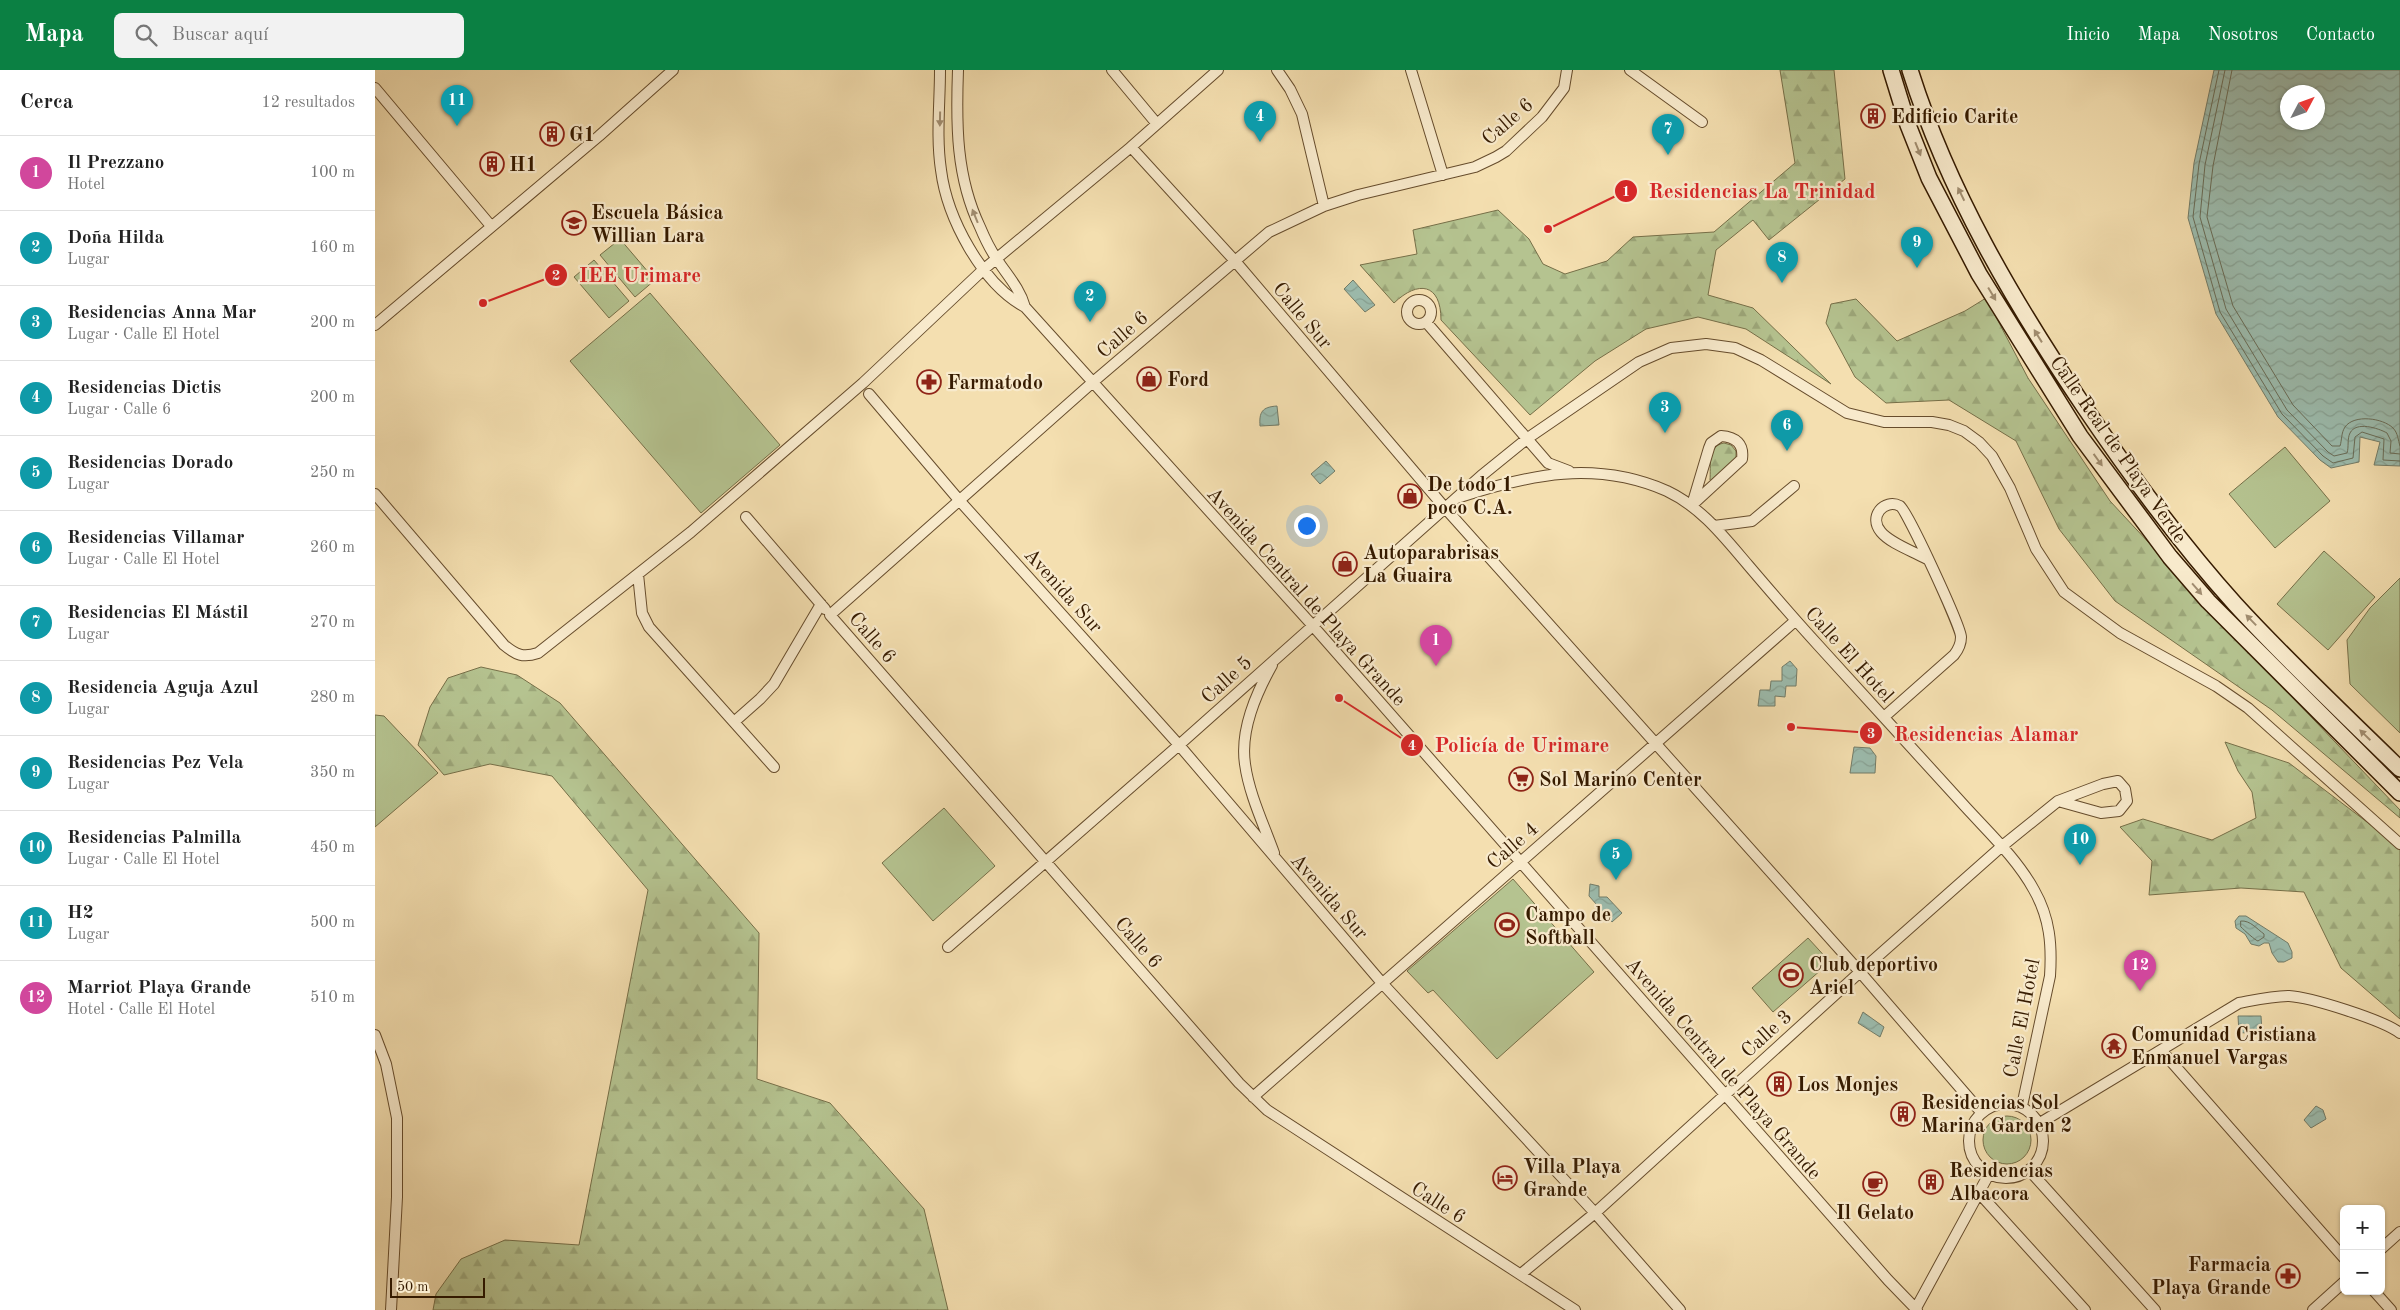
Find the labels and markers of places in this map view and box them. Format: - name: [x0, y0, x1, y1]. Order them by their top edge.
- pin: 11: [441, 85, 473, 126]
- pin: 4: [1244, 101, 1276, 142]
- building icon: Edificio Carite: [1860, 103, 1886, 129]
- place label: Edificio Carite: [1891, 108, 2018, 128]
- pin: 7: [1652, 114, 1684, 155]
- building icon: G1: [539, 121, 565, 147]
- place label: G1: [569, 126, 595, 146]
- building icon: H1: [479, 151, 505, 177]
- place label: H1: [509, 156, 537, 176]
- callout: Residencias La Trinidad: [1613, 173, 1885, 209]
- place label: Escuela Básica Willian Lara: [591, 204, 724, 247]
- school or university icon: Escuela Básica Willian Lara: [561, 210, 587, 236]
- pin: 9: [1901, 227, 1933, 268]
- pin: 8: [1766, 242, 1798, 283]
- callout: IEE Urimare: [543, 257, 711, 293]
- pin: 2: [1074, 281, 1106, 322]
- shop icon: Ford: [1136, 366, 1162, 392]
- pharmacy icon: Farmatodo: [916, 369, 942, 395]
- place label: Ford: [1167, 371, 1209, 391]
- place label: Farmatodo: [947, 374, 1043, 394]
- pin: 3: [1649, 392, 1681, 433]
- pin: 6: [1771, 410, 1803, 451]
- place label: De todo 1 poco C.A.: [1427, 476, 1513, 519]
- shop icon: De todo 1 poco C.A.: [1397, 483, 1423, 509]
- place label: Autoparabrisas La Guaira: [1363, 544, 1499, 587]
- shop icon: Autoparabrisas La Guaira: [1332, 551, 1358, 577]
- pin: 1: [1420, 625, 1452, 666]
- callout: Residencias Alamar: [1858, 715, 2088, 751]
- callout: Policía de Urimare: [1399, 727, 1619, 763]
- supermarket icon: Sol Marino Center: [1508, 766, 1534, 792]
- place label: Sol Marino Center: [1539, 771, 1702, 791]
- pin: 10: [2064, 824, 2096, 865]
- pin: 5: [1600, 839, 1632, 880]
- place label: Campo de Softball: [1525, 906, 1611, 949]
- sports icon: Campo de Softball: [1494, 912, 1520, 938]
- pin: 12: [2124, 950, 2156, 991]
- place label: Club deportivo Ariel: [1809, 956, 1938, 999]
- sports icon: Club deportivo Ariel: [1778, 962, 1804, 988]
- place label: Comunidad Cristiana Enmanuel Vargas: [2131, 1026, 2317, 1069]
- temple icon: Comunidad Cristiana Enmanuel Vargas: [2101, 1033, 2127, 1059]
- building icon: Los Monjes: [1766, 1071, 1792, 1097]
- place label: Los Monjes: [1797, 1076, 1898, 1096]
- place label: Residencias Sol Marina Garden 2: [1921, 1094, 2072, 1137]
- building icon: Residencias Sol Marina Garden 2: [1890, 1101, 1916, 1127]
- place label: Villa Playa Grande: [1523, 1158, 1621, 1201]
- place label: Residencias Albacora: [1949, 1162, 2053, 1205]
- hotel icon: Villa Playa Grande: [1492, 1165, 1518, 1191]
- building icon: Residencias Albacora: [1918, 1169, 1944, 1195]
- cafe icon: Il Gelato: [1862, 1171, 1888, 1197]
- place label: Il Gelato: [1836, 1204, 1914, 1224]
- place label: Farmacia Playa Grande: [2151, 1256, 2271, 1299]
- pharmacy icon: Farmacia Playa Grande: [2275, 1263, 2301, 1289]

